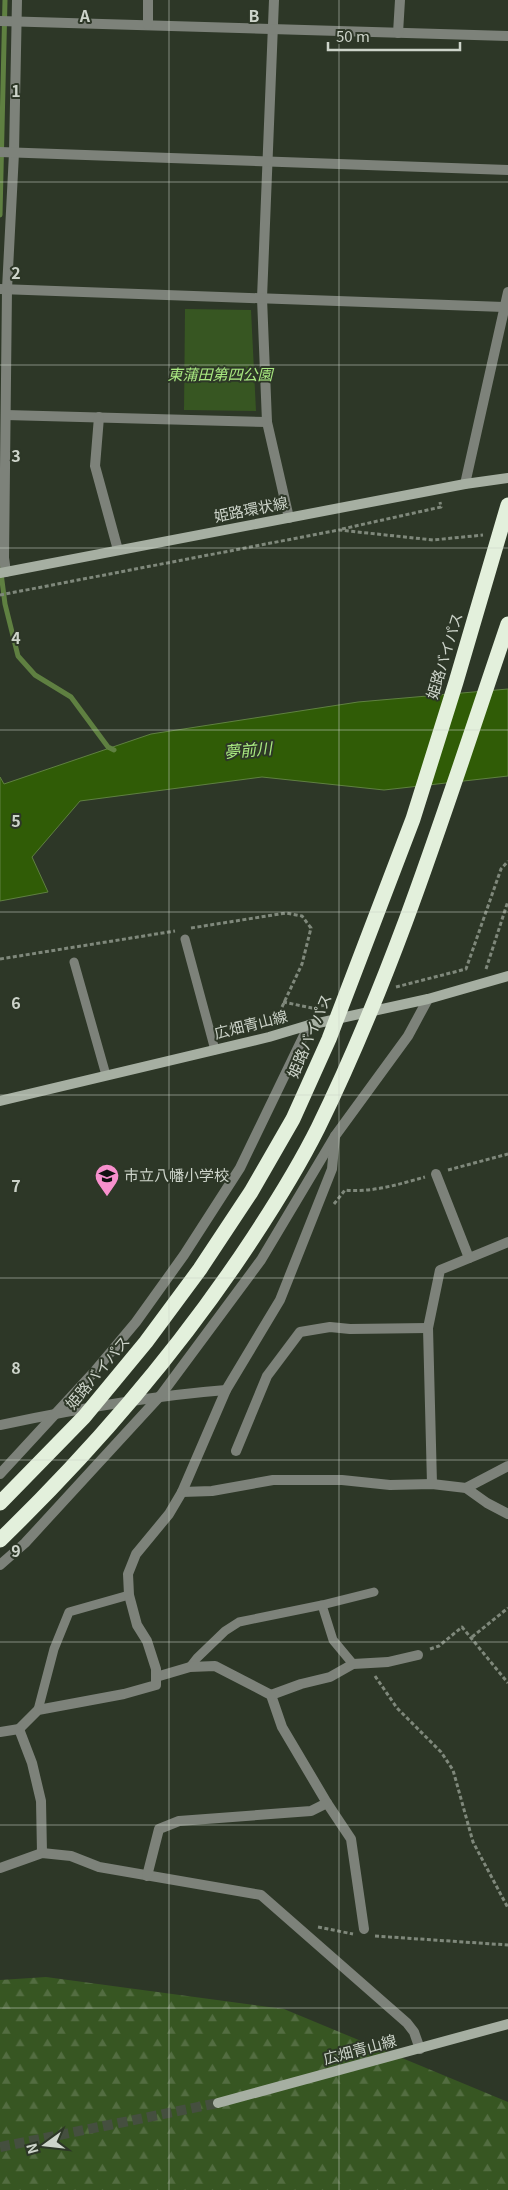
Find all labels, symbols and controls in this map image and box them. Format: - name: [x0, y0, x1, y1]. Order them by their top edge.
- text: A: [79, 3, 91, 27]
- text: B: [249, 3, 260, 27]
- scale bar: [328, 20, 460, 52]
- text: 50 m: [336, 25, 370, 46]
- text: 1: [11, 78, 21, 102]
- text: 2: [11, 260, 21, 284]
- park label: 東蒲田第四公園: [167, 363, 274, 384]
- text: 3: [11, 443, 21, 467]
- street label: 姫路環状線: [212, 491, 290, 526]
- street label: 姫路バイパス: [420, 610, 467, 702]
- text: 4: [11, 625, 21, 649]
- water label: 夢前川: [223, 735, 275, 763]
- text: 5: [11, 808, 21, 832]
- text: 6: [11, 990, 21, 1014]
- street label: 姫路バイパス: [281, 990, 336, 1081]
- street label: 広畑青山線: [212, 1004, 290, 1043]
- school or university icon: 市立八幡小学校: [94, 1163, 120, 1197]
- place label: 市立八幡小学校: [124, 1164, 229, 1185]
- text: 7: [11, 1173, 21, 1197]
- street label: 姫路バイパス: [60, 1331, 134, 1413]
- text: 8: [11, 1355, 21, 1379]
- text: 9: [11, 1538, 21, 1562]
- street label: 広畑青山線: [321, 2029, 399, 2068]
- north arrow: [20, 2120, 70, 2170]
- text: N: [20, 2141, 42, 2156]

